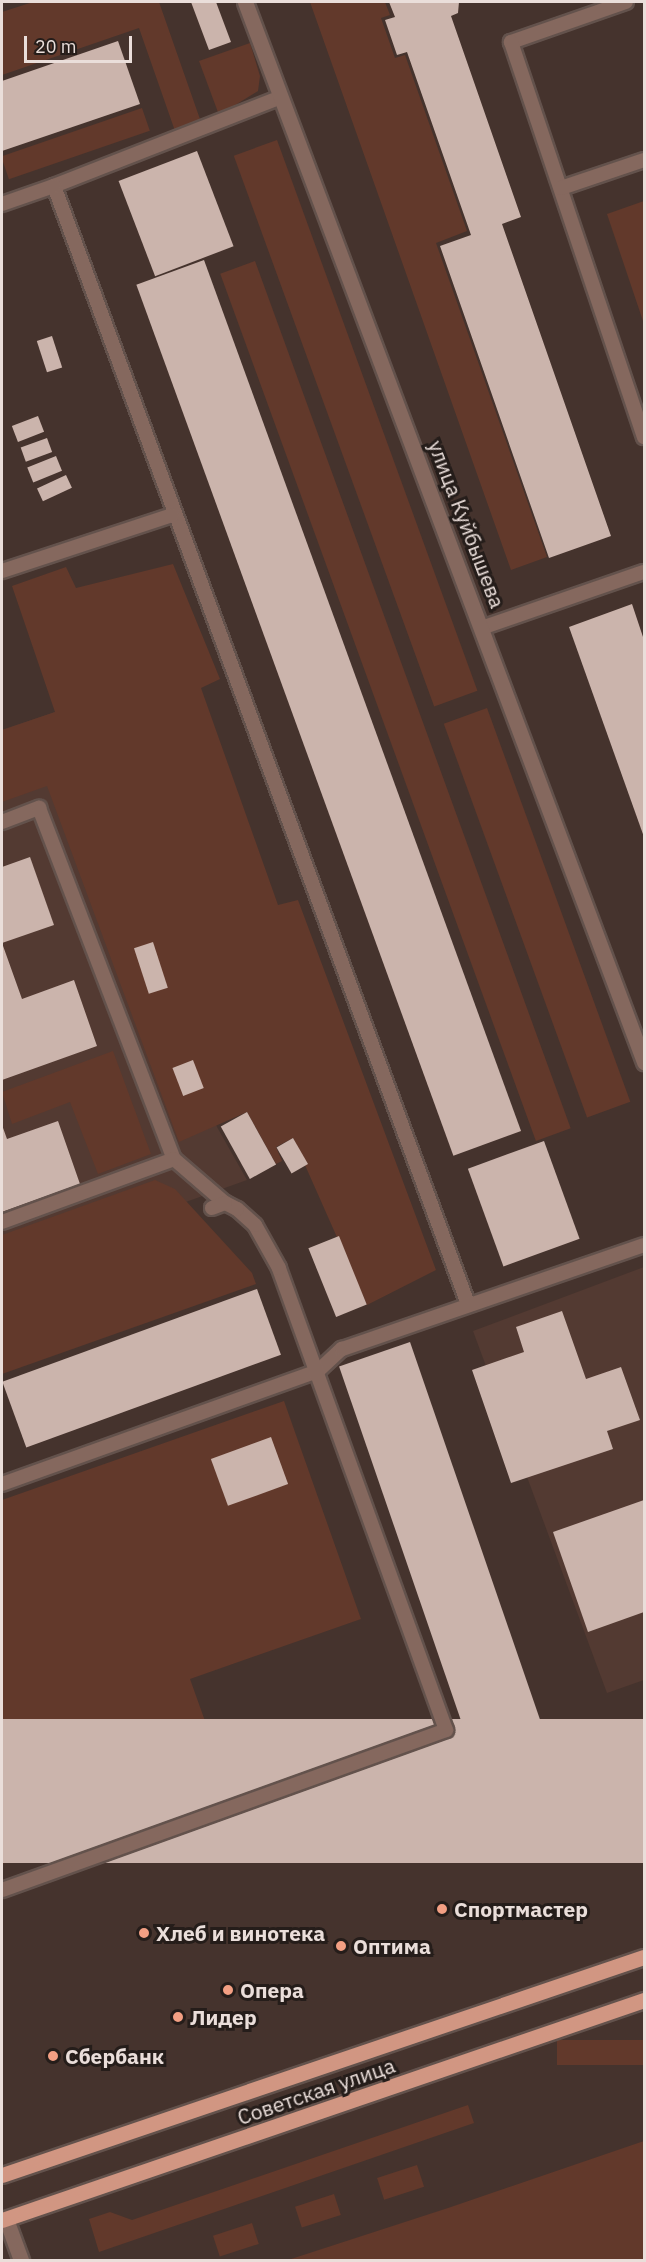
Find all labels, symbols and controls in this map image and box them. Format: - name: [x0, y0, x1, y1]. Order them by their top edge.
- scale bar: [27, 24, 135, 62]
- text: 20 m: [35, 35, 77, 58]
- street label: улица Куйбышева: [423, 437, 511, 611]
- place label: Спортмастер: [454, 1896, 588, 1922]
- marker: Спортмастер: [435, 1902, 449, 1916]
- place label: Хлеб и винотека: [156, 1920, 325, 1946]
- marker: Хлеб и винотека: [137, 1926, 151, 1940]
- place label: Оптима: [353, 1933, 431, 1959]
- marker: Оптима: [334, 1939, 348, 1953]
- place label: Опера: [240, 1977, 304, 2003]
- marker: Опера: [221, 1983, 235, 1997]
- place label: Лидер: [190, 2004, 257, 2030]
- marker: Лидер: [171, 2010, 185, 2024]
- place label: Сбербанк: [65, 2043, 164, 2069]
- marker: Сбербанк: [46, 2049, 60, 2063]
- street label: Советская улица: [234, 2052, 398, 2130]

